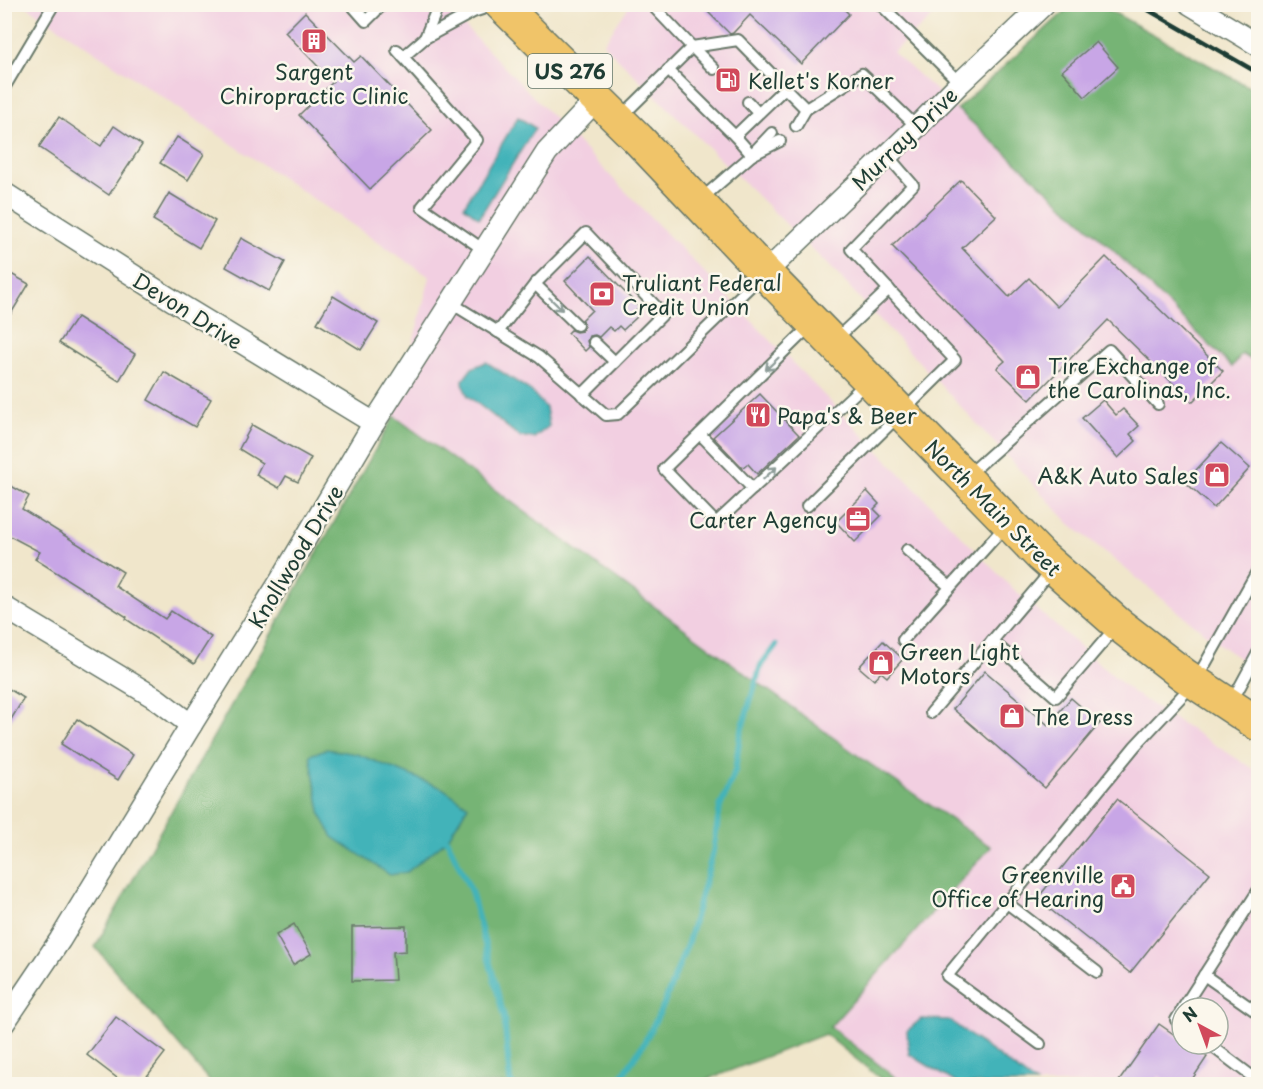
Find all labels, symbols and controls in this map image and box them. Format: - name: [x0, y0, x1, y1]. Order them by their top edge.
- building icon: Sargent Chiropractic Clinic: [299, 26, 329, 56]
- road number: US 276: [528, 54, 612, 88]
- place label: Sargent Chiropractic Clinic: [219, 55, 409, 111]
- place label: Kellet's Korner: [748, 64, 894, 96]
- fuel station icon: Kellet's Korner: [713, 65, 743, 95]
- street label: Murray Drive: [844, 79, 964, 197]
- street label: Devon Drive: [127, 263, 249, 357]
- place label: Truliant Federal Credit Union: [622, 266, 782, 322]
- bank icon: Truliant Federal Credit Union: [587, 279, 617, 309]
- one-way arrow: [548, 297, 563, 311]
- place label: Tire Exchange of the Carolinas, Inc.: [1048, 349, 1231, 405]
- one-way arrow: [764, 356, 779, 371]
- shop icon: Tire Exchange of the Carolinas, Inc.: [1013, 362, 1043, 392]
- place label: Papa's & Beer: [777, 399, 917, 431]
- restaurant icon: Papa's & Beer: [743, 400, 773, 430]
- street label: North Main Street: [918, 431, 1070, 583]
- place label: A&K Auto Sales: [1037, 459, 1198, 491]
- shop icon: A&K Auto Sales: [1202, 460, 1232, 490]
- one-way arrow: [762, 466, 777, 480]
- street label: Knollwood Drive: [240, 478, 350, 634]
- place label: Carter Agency: [689, 503, 838, 535]
- office icon: Carter Agency: [843, 504, 873, 534]
- place label: Green Light Motors: [900, 635, 1020, 691]
- shop icon: Green Light Motors: [866, 648, 896, 678]
- place label: The Dress: [1032, 700, 1133, 732]
- shop icon: The Dress: [997, 701, 1027, 731]
- place label: Greenville Office of Hearing: [931, 858, 1104, 914]
- public building icon: Greenville Office of Hearing: [1108, 871, 1138, 901]
- north arrow: [1170, 996, 1230, 1056]
- text: N: [1177, 1001, 1202, 1027]

